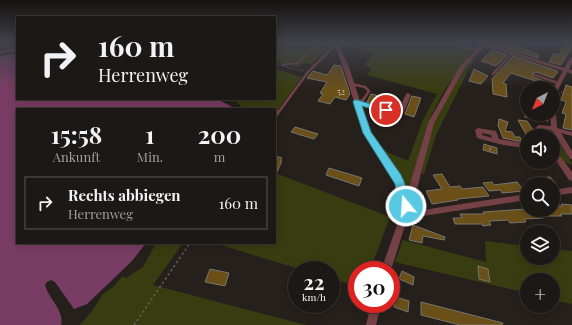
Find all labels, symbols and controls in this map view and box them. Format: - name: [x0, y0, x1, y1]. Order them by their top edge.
- text: 160 m: [98, 27, 174, 64]
- icon: right: [32, 32, 84, 84]
- text: Herrenweg: [98, 63, 188, 87]
- north arrow: [520, 81, 560, 121]
- map controls: [520, 81, 560, 313]
- house number: 52: [337, 85, 345, 97]
- pin: [369, 93, 403, 127]
- icon: arrive: [375, 99, 397, 121]
- text: 15:58: [51, 118, 102, 150]
- text: 1: [145, 118, 155, 150]
- text: 200: [198, 118, 241, 150]
- button: sound: [520, 129, 560, 169]
- text: Ankunft: [53, 148, 100, 165]
- text: Min.: [137, 148, 163, 165]
- text: m: [214, 148, 225, 165]
- button: search: [520, 177, 560, 217]
- text: Rechts abbiegen: [68, 185, 181, 205]
- position arrow: [385, 185, 427, 227]
- icon: right: [34, 192, 56, 214]
- text: 160 m: [219, 193, 258, 213]
- text: Herrenweg: [68, 205, 133, 222]
- button: layers: [520, 225, 560, 265]
- speed limit sign: 30: [348, 261, 400, 313]
- text: 22: [304, 268, 324, 295]
- button: +: [520, 273, 560, 313]
- text: km/h: [302, 290, 326, 304]

